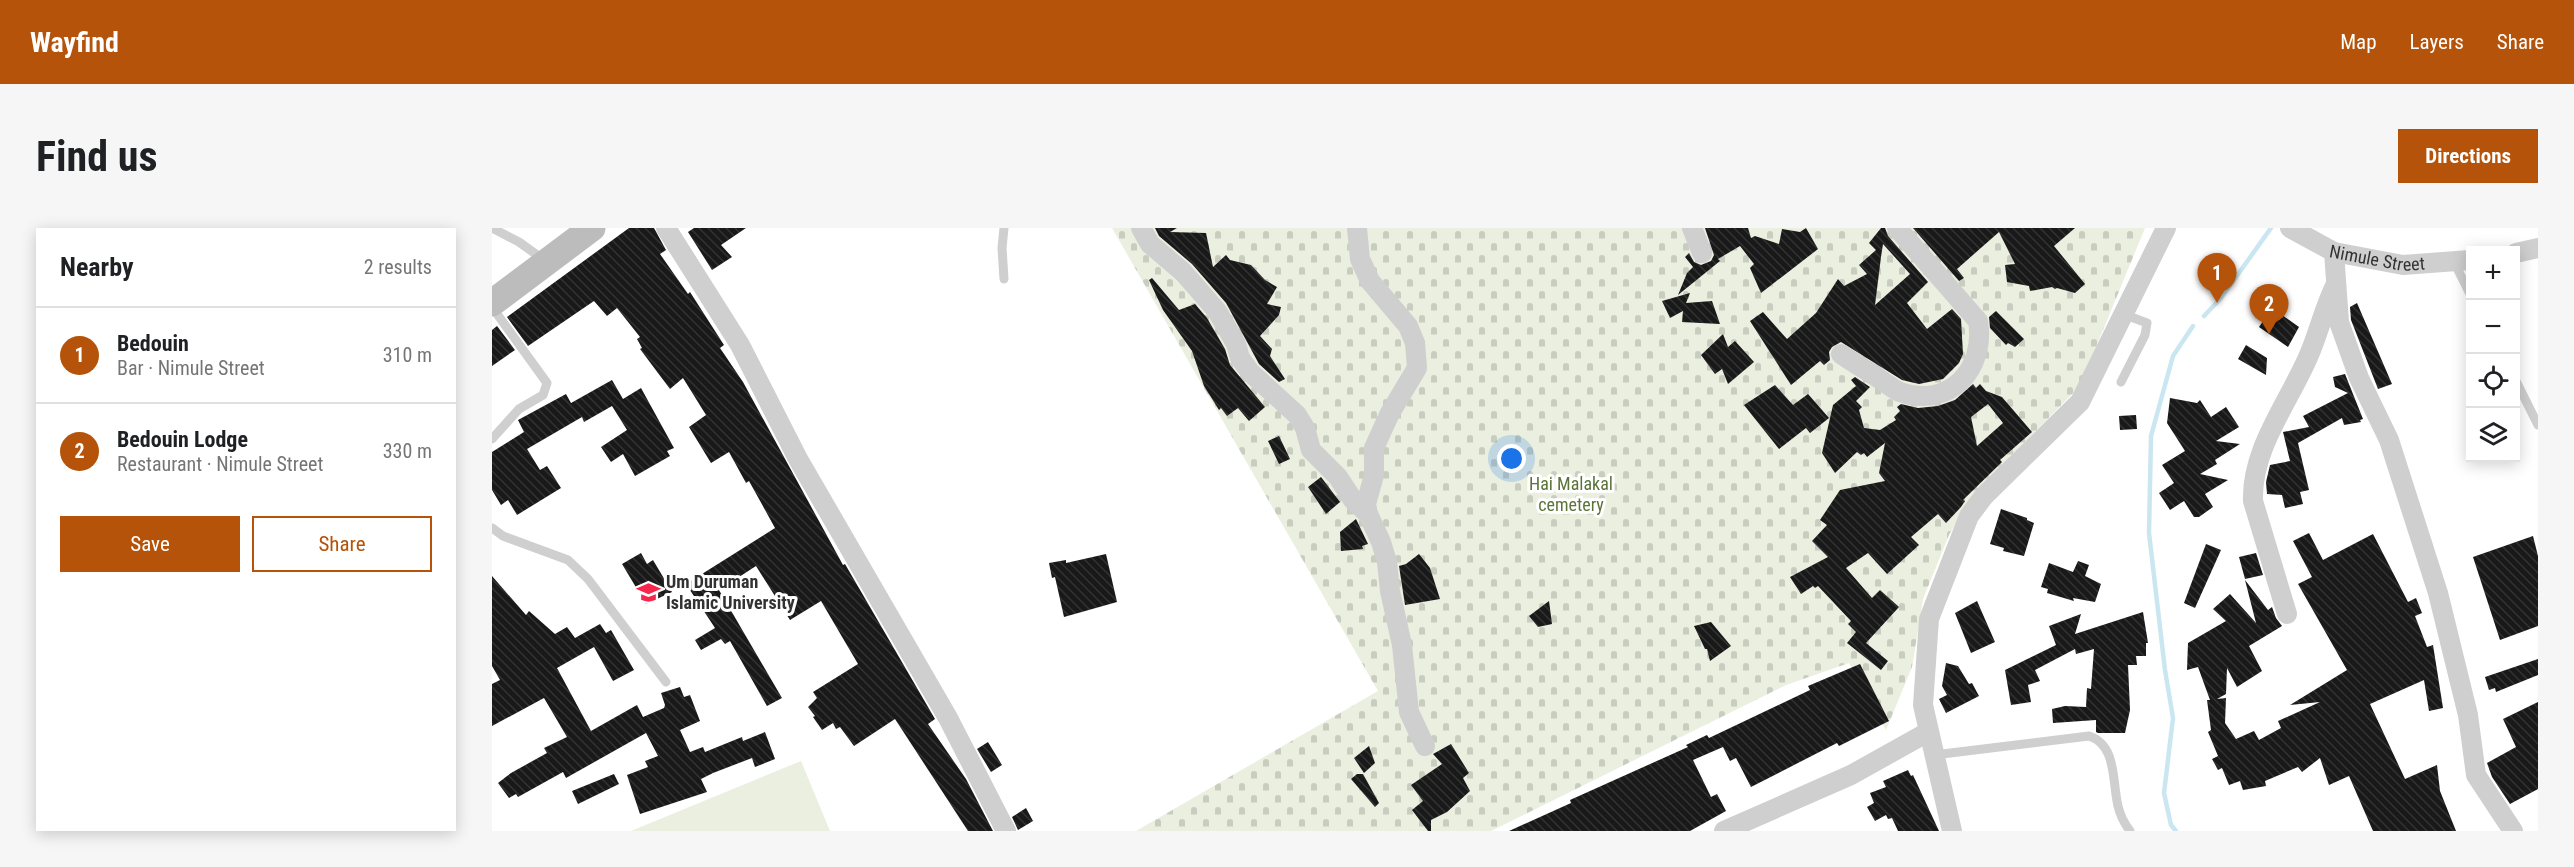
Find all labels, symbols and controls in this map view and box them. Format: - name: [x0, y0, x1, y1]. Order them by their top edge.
- text: Wayfind: [30, 26, 119, 59]
- text: Map: [2340, 30, 2377, 54]
- text: Layers: [2410, 30, 2464, 54]
- text: Share: [2497, 30, 2544, 54]
- button: Directions: [2398, 129, 2538, 183]
- text: Find us: [36, 132, 157, 181]
- street label: Nimule Street: [2328, 240, 2426, 275]
- map controls: [2466, 246, 2520, 462]
- button: +: [2466, 246, 2520, 300]
- text: Nearby: [60, 252, 134, 282]
- pin: 1: [2198, 254, 2236, 303]
- text: 2 results: [364, 255, 432, 279]
- pin: 2: [2250, 285, 2288, 334]
- button: −: [2466, 300, 2520, 354]
- text: Bedouin: [117, 331, 189, 356]
- text: 1: [74, 343, 85, 367]
- text: 310 m: [383, 343, 432, 367]
- button: locate: [2466, 354, 2520, 408]
- text: Bar · Nimule Street: [117, 356, 265, 380]
- button: layers: [2466, 408, 2520, 462]
- text: Bedouin Lodge: [117, 427, 248, 452]
- text: 2: [74, 439, 85, 463]
- text: 330 m: [383, 439, 432, 463]
- your location: [1497, 444, 1526, 473]
- text: Restaurant · Nimule Street: [117, 452, 323, 476]
- park label: Hai Malakal cemetery: [1529, 473, 1613, 515]
- button: Save: [60, 516, 240, 572]
- button: Share: [252, 516, 432, 572]
- place label: Um Duruman Islamic University: [666, 571, 795, 613]
- school or university icon: Um Duruman Islamic University: [635, 579, 661, 605]

